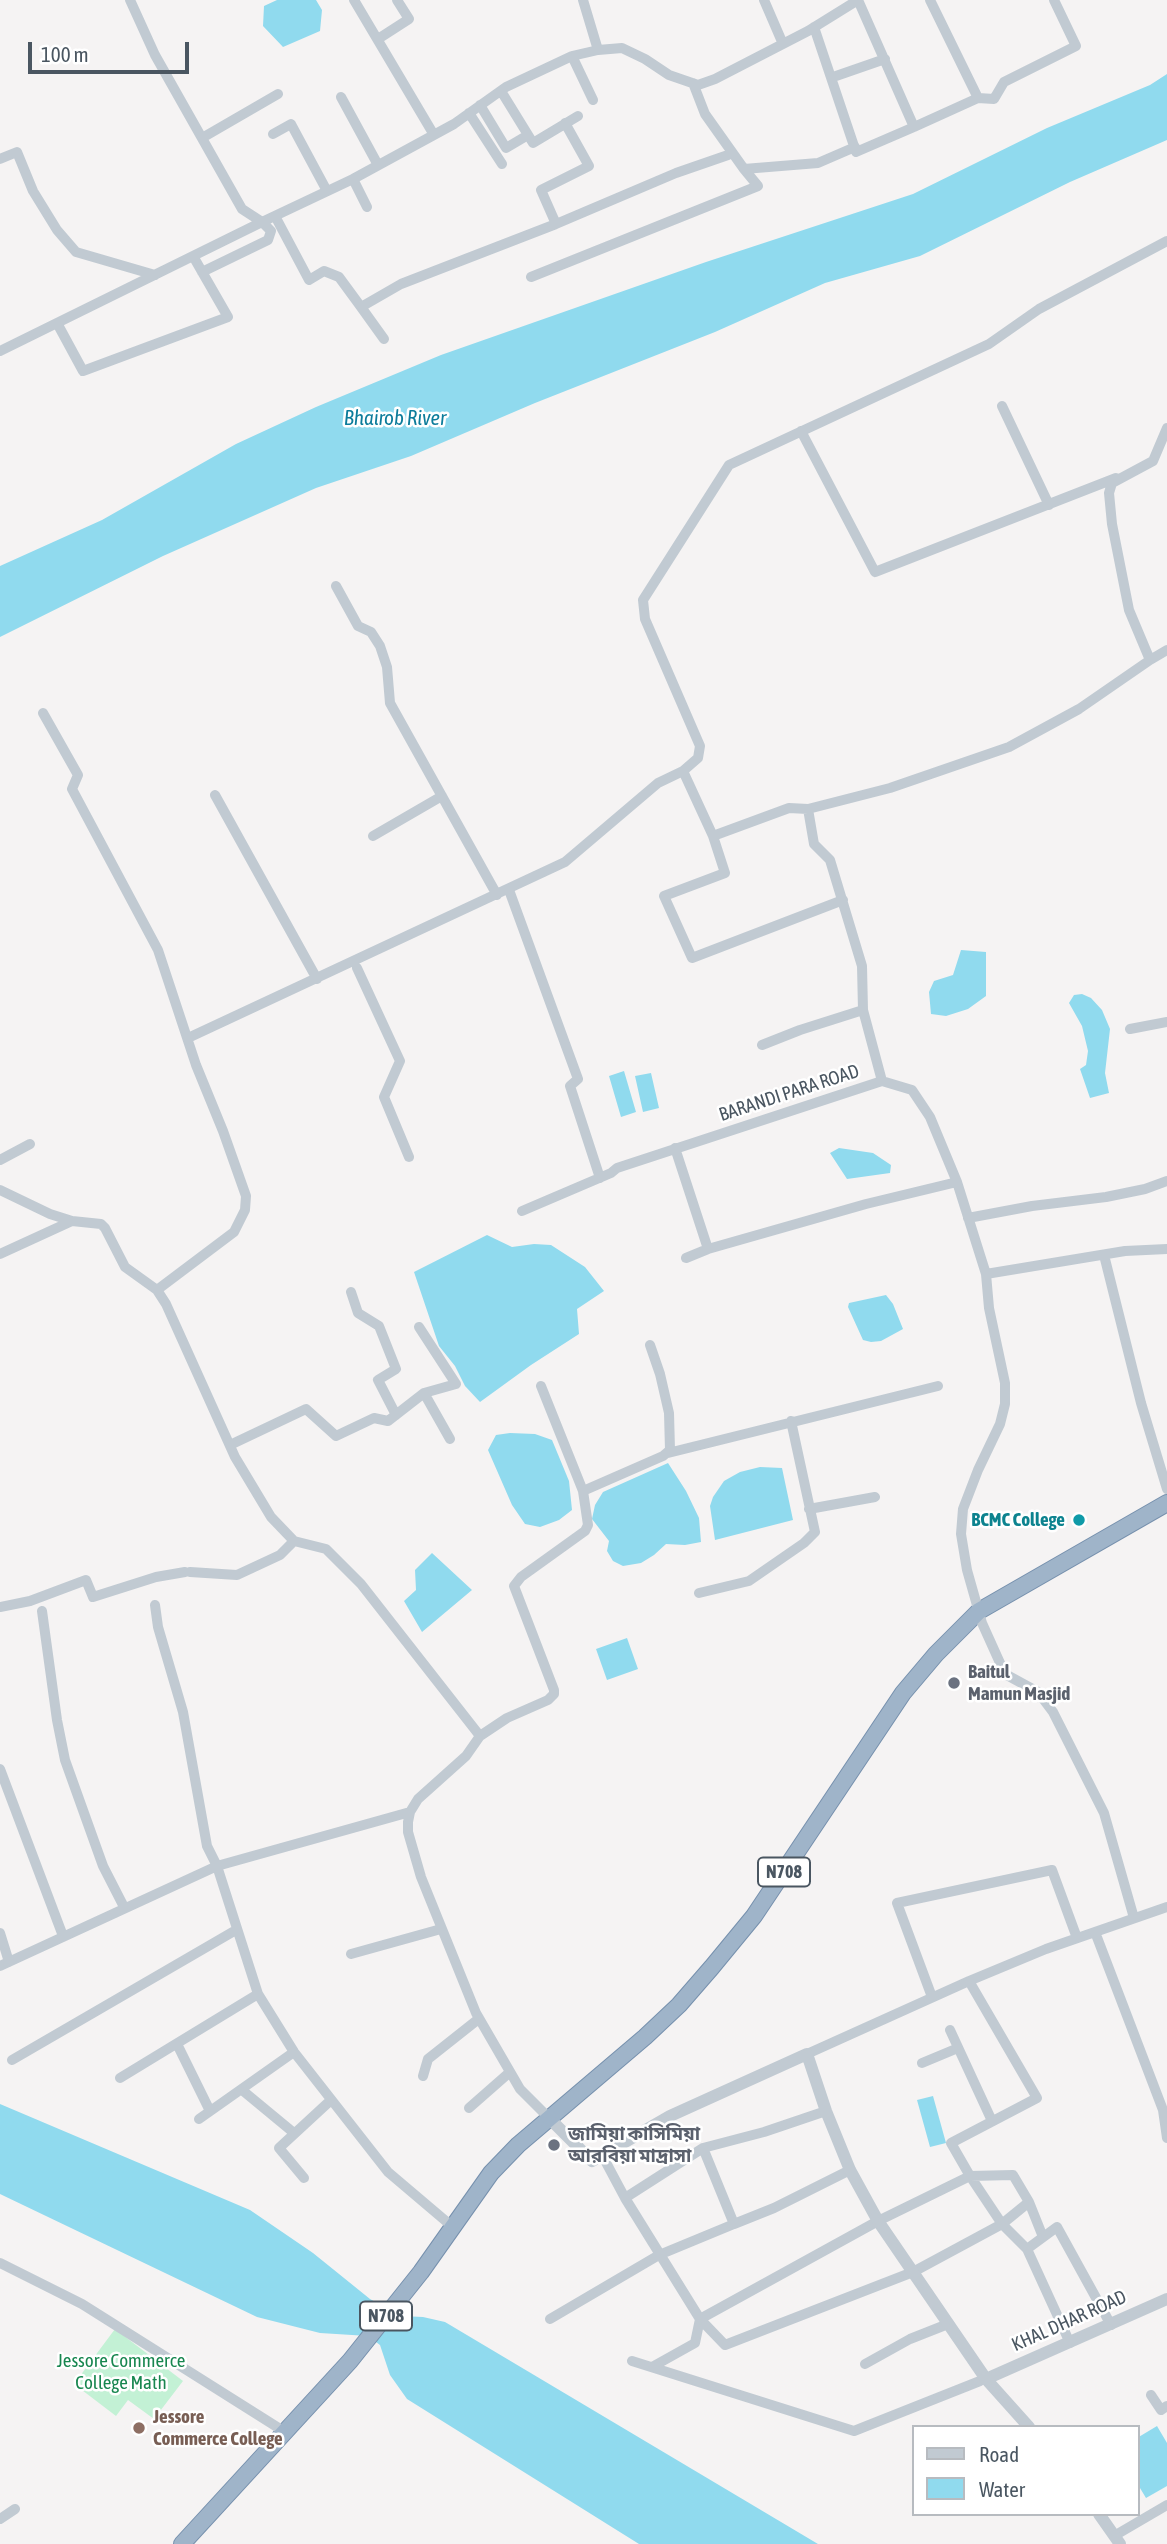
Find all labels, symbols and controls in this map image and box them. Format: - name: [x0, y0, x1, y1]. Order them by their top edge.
- scale bar: [32, 28, 192, 72]
- text: 100 m: [41, 42, 89, 66]
- water label: Bhairob River: [344, 405, 446, 431]
- street label: BARANDI PARA ROAD: [716, 1060, 862, 1126]
- place label: BCMC College: [971, 1509, 1065, 1531]
- marker: BCMC College: [1071, 1512, 1087, 1528]
- place label: Baitul Mamun Masjid: [968, 1661, 1070, 1705]
- marker: Baitul Mamun Masjid: [946, 1675, 962, 1691]
- road number: N708: [758, 1858, 810, 1886]
- place label: জামিয়া কাসিমিয়া আরবিয়া মাদ্রাসা: [568, 2123, 700, 2167]
- marker: জামিয়া কাসিমিয়া আরবিয়া মাদ্রাসা: [546, 2137, 562, 2153]
- street label: KHAL DHAR ROAD: [1008, 2286, 1130, 2356]
- road number: N708: [360, 2302, 412, 2330]
- park label: Jessore Commerce College Math: [57, 2350, 185, 2394]
- place label: Jessore Commerce College: [153, 2406, 283, 2450]
- marker: Jessore Commerce College: [131, 2420, 147, 2436]
- legend: [912, 2425, 1139, 2516]
- text: Road: [979, 2442, 1019, 2466]
- text: Water: [979, 2477, 1025, 2501]

